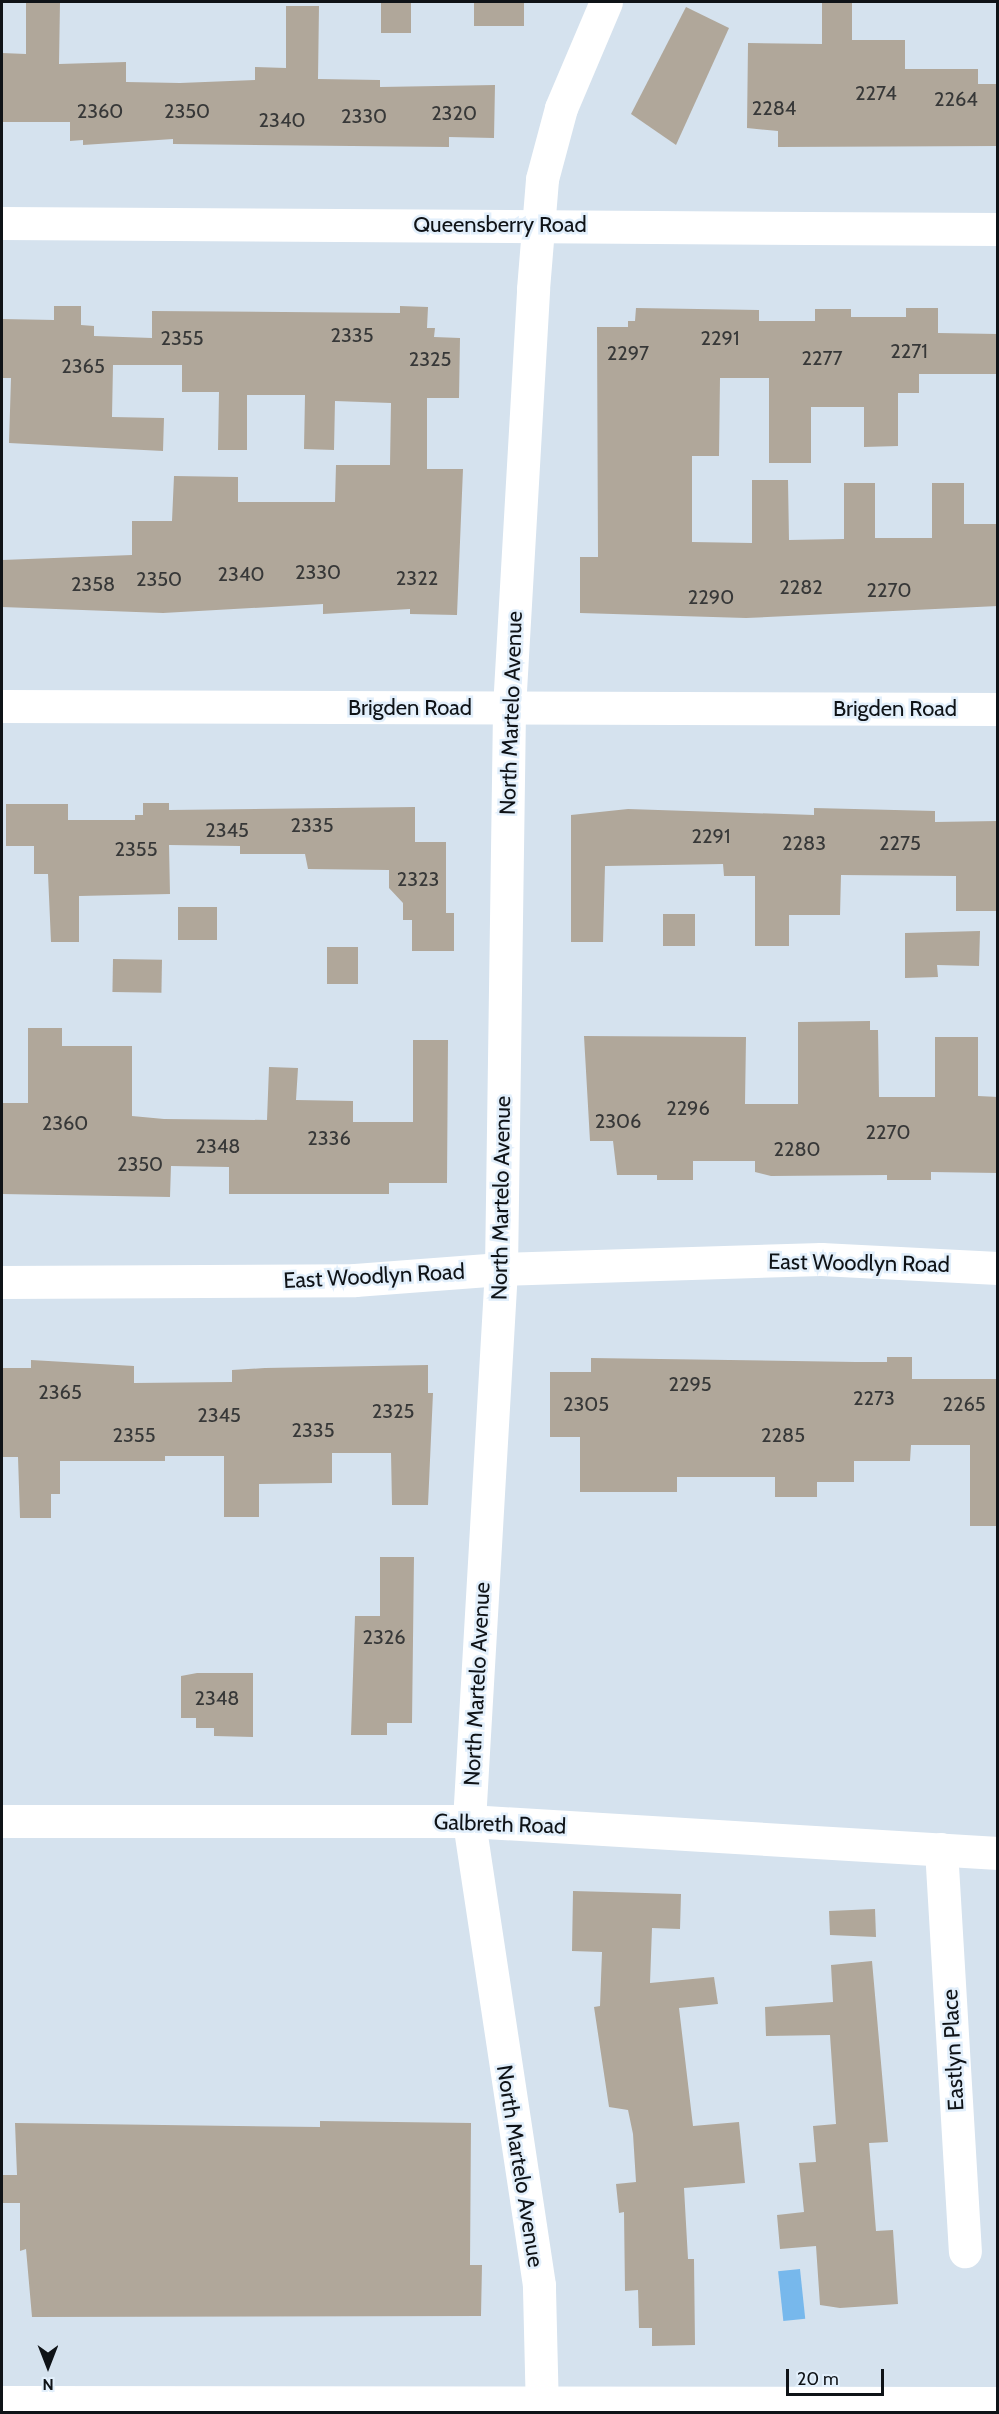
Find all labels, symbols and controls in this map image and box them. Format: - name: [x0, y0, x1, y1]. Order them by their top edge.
- house number: 2274: [855, 81, 897, 105]
- house number: 2264: [934, 87, 978, 111]
- house number: 2284: [752, 96, 796, 120]
- house number: 2360: [77, 99, 123, 123]
- house number: 2350: [164, 99, 210, 123]
- house number: 2320: [431, 101, 477, 125]
- house number: 2330: [341, 104, 387, 128]
- house number: 2340: [259, 108, 305, 132]
- street label: Queensberry Road: [413, 212, 587, 238]
- house number: 2335: [331, 323, 373, 347]
- house number: 2355: [161, 326, 203, 350]
- house number: 2291: [701, 326, 739, 350]
- house number: 2271: [890, 339, 928, 363]
- house number: 2297: [607, 341, 649, 365]
- house number: 2277: [801, 346, 843, 370]
- house number: 2325: [409, 347, 451, 371]
- house number: 2365: [61, 354, 105, 378]
- house number: 2330: [295, 560, 341, 584]
- house number: 2340: [218, 562, 264, 586]
- house number: 2322: [396, 566, 438, 590]
- house number: 2350: [136, 567, 182, 591]
- house number: 2358: [71, 572, 115, 596]
- house number: 2282: [779, 575, 823, 599]
- house number: 2270: [867, 578, 911, 602]
- house number: 2290: [688, 585, 734, 609]
- street label: North Martelo Avenue: [494, 610, 528, 816]
- street label: Brigden Road: [348, 695, 472, 721]
- street label: Brigden Road: [833, 696, 957, 722]
- house number: 2335: [291, 813, 333, 837]
- house number: 2345: [205, 818, 249, 842]
- house number: 2291: [692, 824, 730, 848]
- house number: 2283: [782, 831, 826, 855]
- house number: 2275: [879, 831, 921, 855]
- house number: 2355: [115, 837, 157, 861]
- house number: 2323: [397, 867, 439, 891]
- street label: North Martelo Avenue: [486, 1096, 516, 1300]
- house number: 2296: [666, 1096, 710, 1120]
- house number: 2306: [595, 1109, 641, 1133]
- house number: 2360: [42, 1111, 88, 1135]
- house number: 2270: [866, 1120, 910, 1144]
- house number: 2336: [307, 1126, 351, 1150]
- house number: 2348: [196, 1134, 240, 1158]
- house number: 2280: [773, 1137, 821, 1161]
- house number: 2350: [117, 1152, 163, 1176]
- street label: East Woodlyn Road: [768, 1248, 950, 1278]
- street label: East Woodlyn Road: [283, 1258, 465, 1294]
- house number: 2295: [668, 1372, 712, 1396]
- house number: 2365: [38, 1380, 82, 1404]
- house number: 2273: [853, 1386, 895, 1410]
- house number: 2305: [563, 1392, 609, 1416]
- house number: 2265: [942, 1392, 986, 1416]
- house number: 2325: [372, 1399, 414, 1423]
- house number: 2345: [197, 1403, 241, 1427]
- house number: 2335: [292, 1418, 334, 1442]
- house number: 2355: [113, 1423, 155, 1447]
- house number: 2285: [761, 1423, 805, 1447]
- street label: North Martelo Avenue: [458, 1581, 496, 1787]
- house number: 2326: [362, 1625, 406, 1649]
- house number: 2348: [195, 1686, 239, 1710]
- street label: Galbreth Road: [433, 1808, 567, 1840]
- street label: Eastlyn Place: [937, 1988, 969, 2112]
- street label: North Martelo Avenue: [491, 2063, 549, 2269]
- north arrow: [18, 2336, 78, 2396]
- scale bar: [789, 2357, 886, 2395]
- text: 20 m: [797, 2368, 839, 2390]
- text: N: [42, 2375, 54, 2394]

